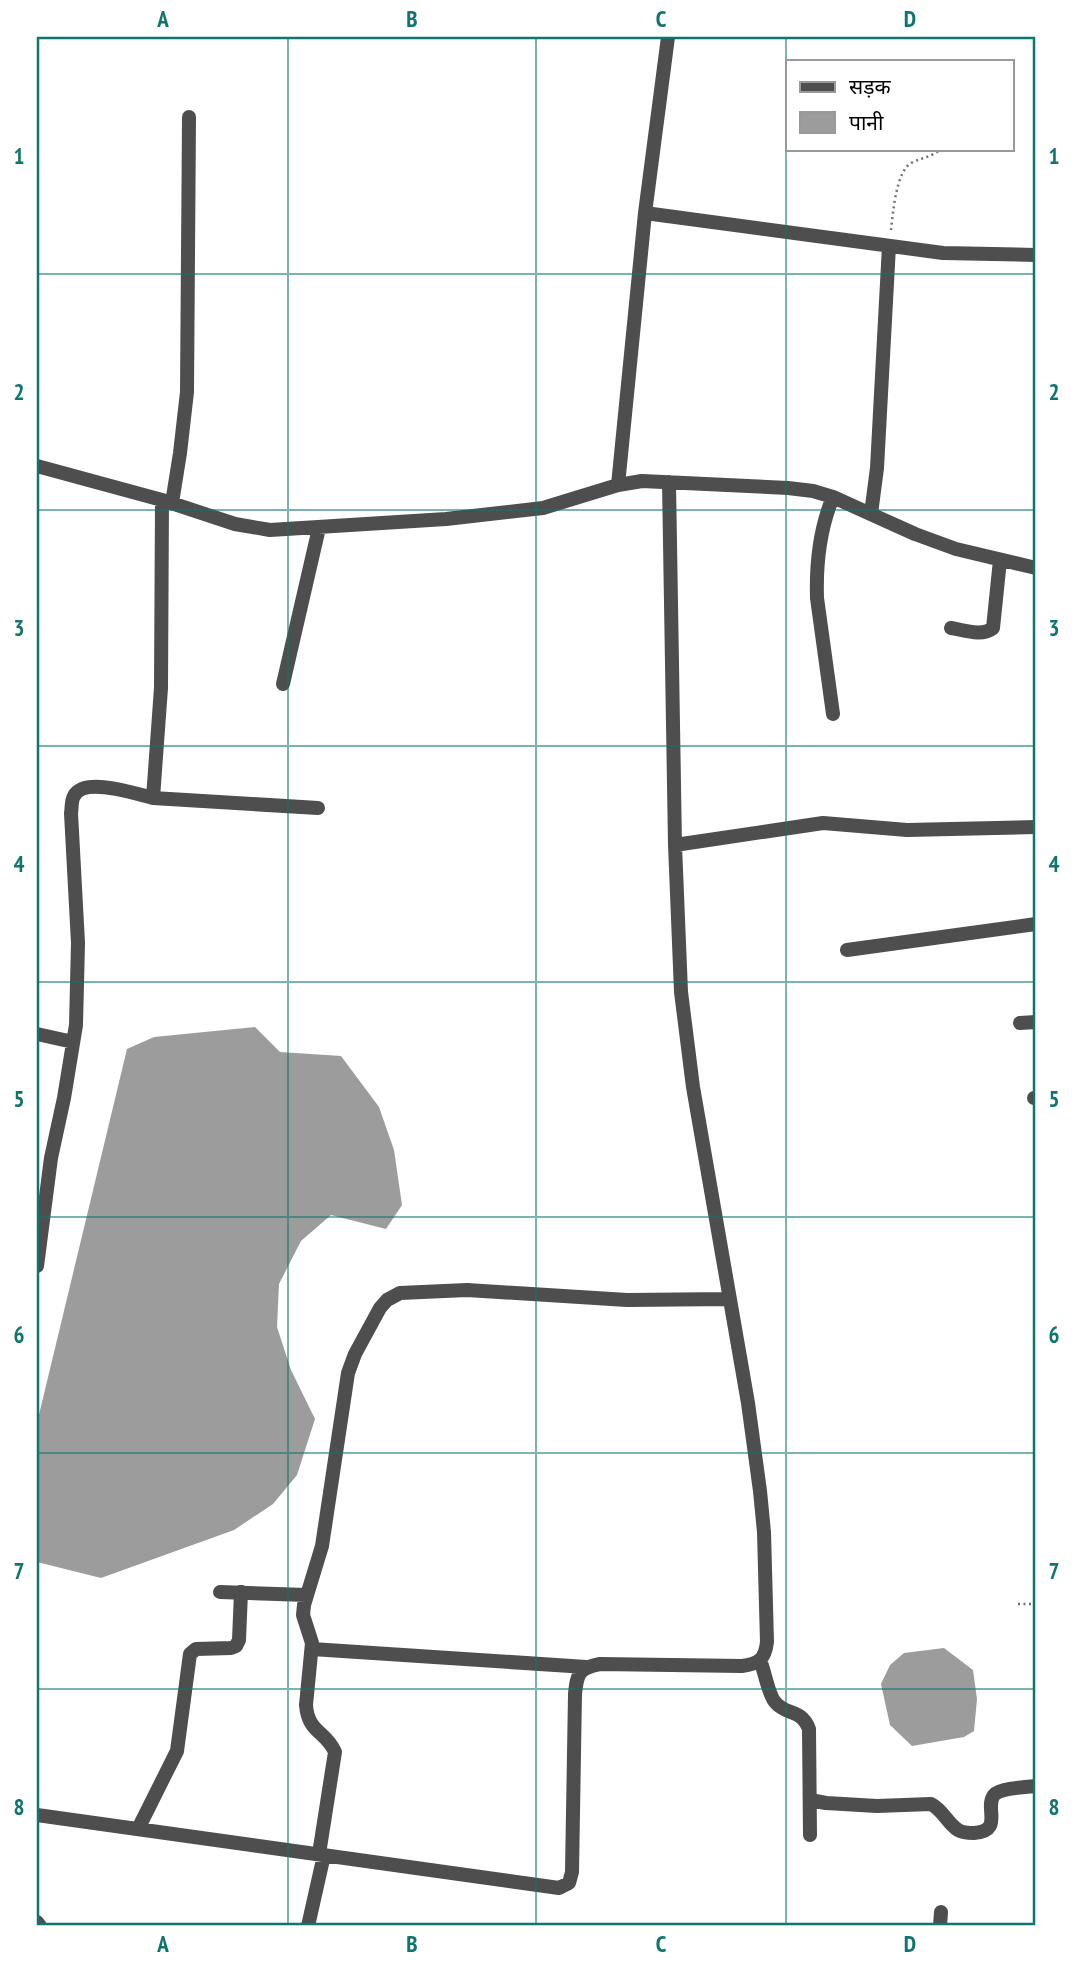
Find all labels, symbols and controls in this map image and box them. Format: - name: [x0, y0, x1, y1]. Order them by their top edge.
- text: A: [156, 4, 169, 33]
- text: B: [406, 4, 418, 33]
- text: C: [656, 4, 667, 33]
- text: D: [904, 4, 916, 33]
- legend: [786, 60, 1014, 150]
- text: सड़क: [849, 73, 891, 100]
- text: पानी: [849, 109, 884, 136]
- text: 1: [14, 141, 25, 170]
- text: 1: [1049, 141, 1060, 170]
- text: 2: [14, 377, 25, 406]
- text: 2: [1049, 377, 1060, 406]
- text: 3: [14, 613, 25, 642]
- text: 3: [1049, 613, 1060, 642]
- text: 4: [14, 849, 25, 878]
- text: 4: [1049, 849, 1060, 878]
- text: 5: [14, 1084, 25, 1113]
- text: 5: [1049, 1084, 1060, 1113]
- text: 6: [14, 1320, 25, 1349]
- text: 6: [1049, 1320, 1060, 1349]
- text: 7: [14, 1556, 25, 1585]
- text: 7: [1049, 1556, 1060, 1585]
- text: 8: [14, 1792, 25, 1821]
- text: 8: [1049, 1792, 1060, 1821]
- text: A: [156, 1929, 169, 1958]
- text: B: [406, 1929, 418, 1958]
- text: C: [656, 1929, 667, 1958]
- text: D: [904, 1929, 916, 1958]

